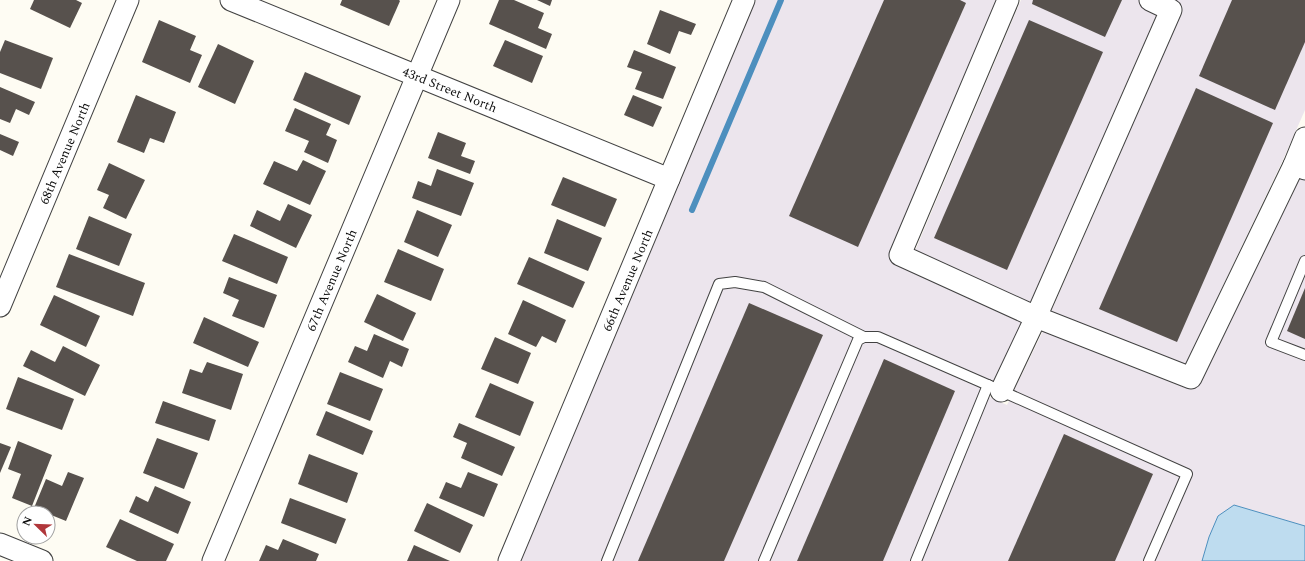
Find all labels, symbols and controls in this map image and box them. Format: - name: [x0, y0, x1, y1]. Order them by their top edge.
- street label: 43rd Street North: [399, 62, 500, 118]
- street label: 68th Avenue North: [34, 99, 96, 208]
- street label: 67th Avenue North: [301, 226, 363, 335]
- street label: 66th Avenue North: [597, 226, 659, 335]
- north arrow: [16, 505, 56, 545]
- text: N: [18, 514, 37, 529]

